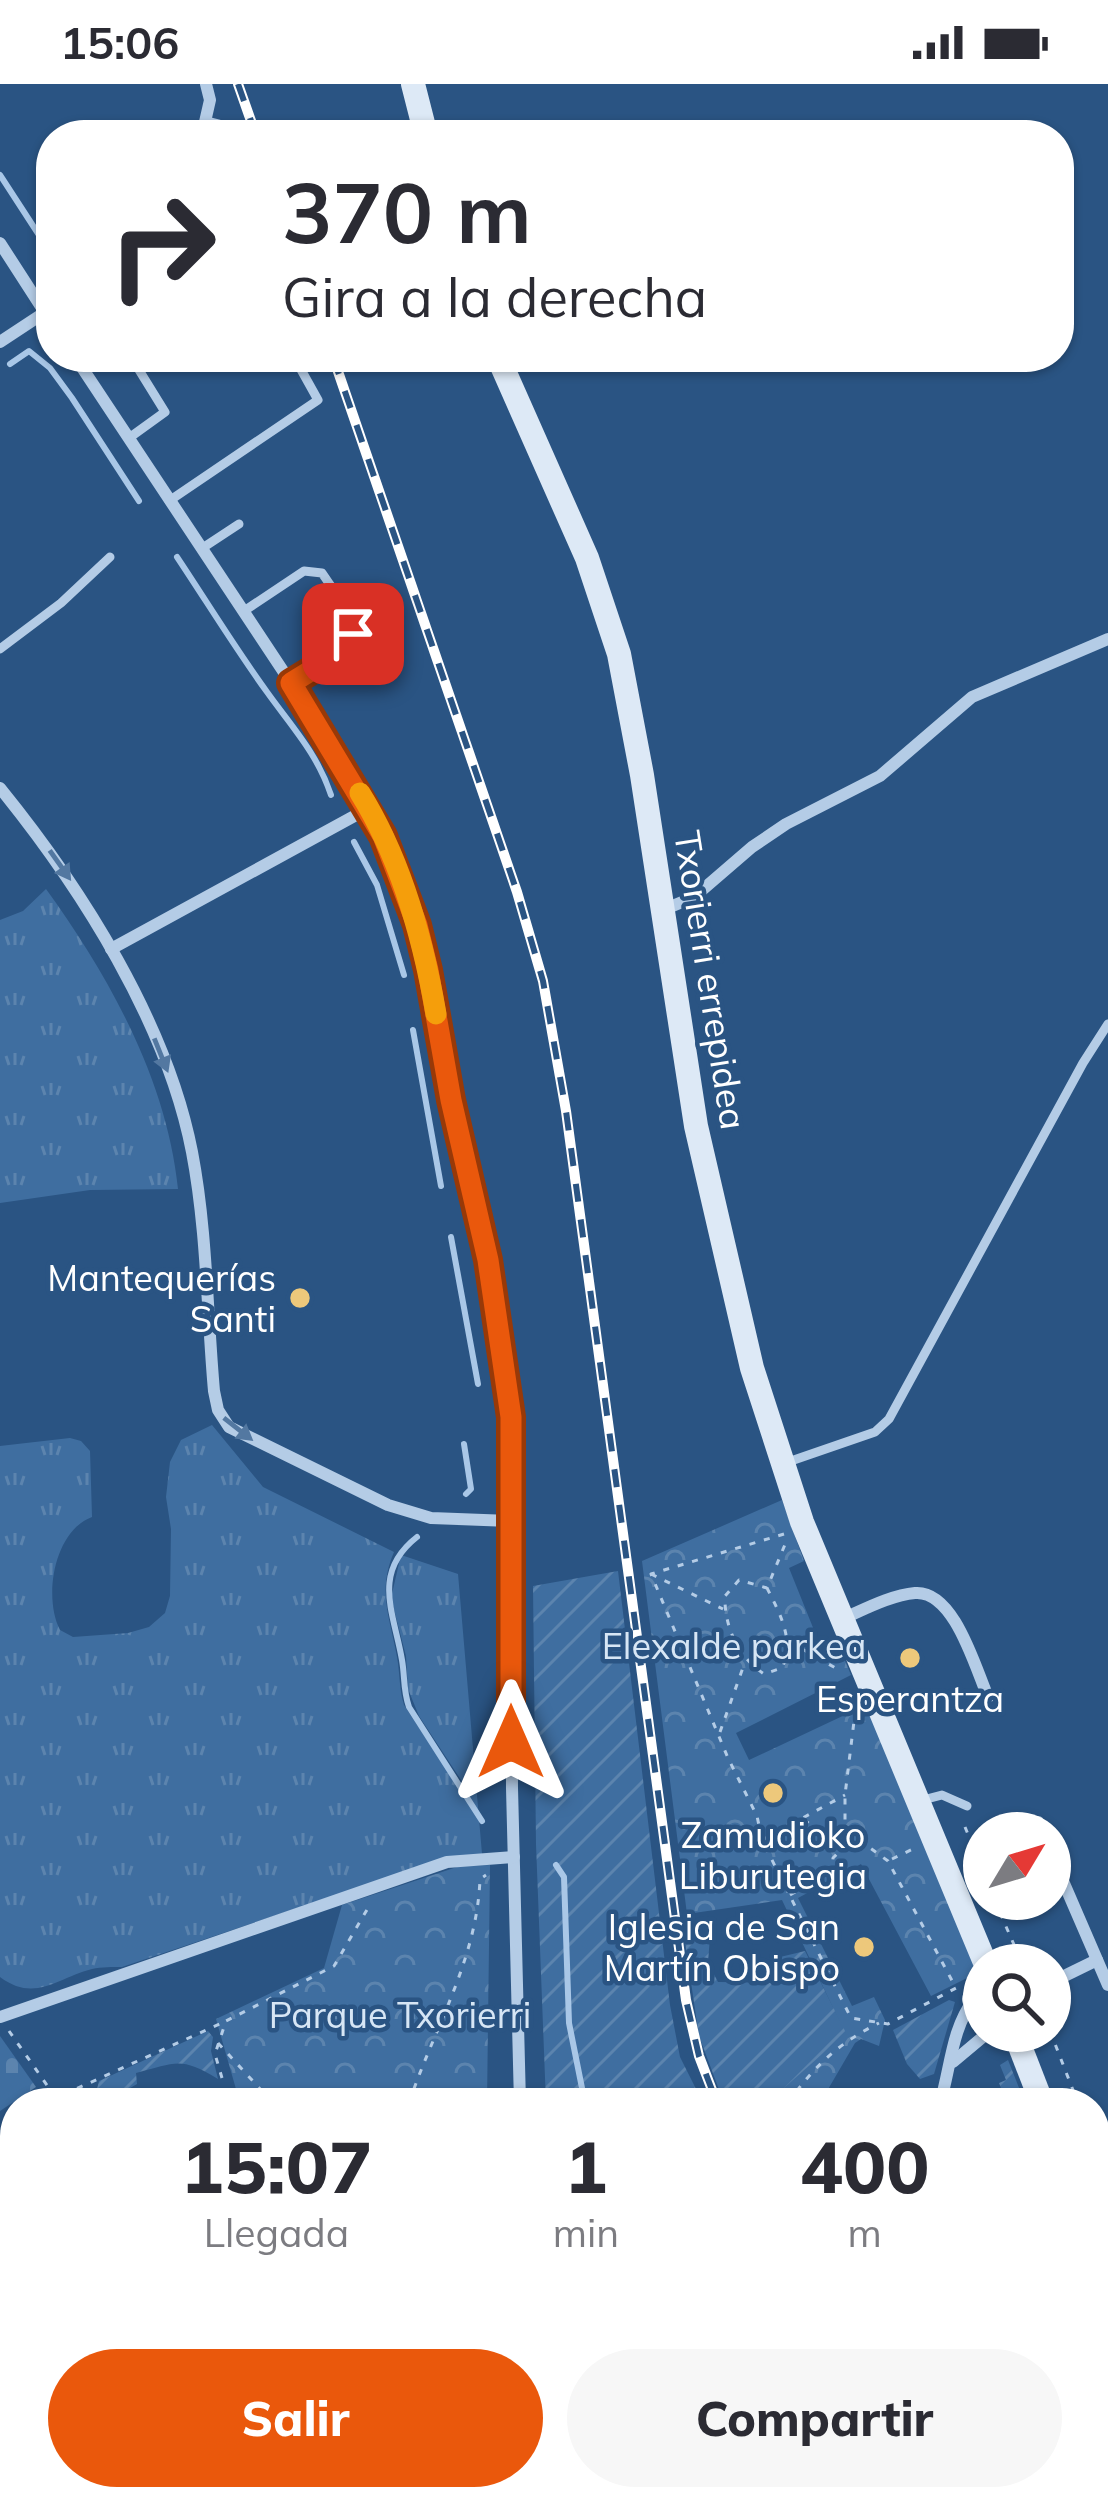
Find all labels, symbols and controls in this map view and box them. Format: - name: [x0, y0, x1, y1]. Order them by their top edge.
- text: 15:06: [60, 14, 179, 70]
- text: 370 m: [282, 159, 532, 264]
- icon: right: [84, 168, 240, 324]
- text: Gira a la derecha: [282, 263, 707, 331]
- pin: [302, 583, 404, 685]
- icon: arrive: [320, 601, 386, 667]
- street label: Txorierri errepidea: [665, 827, 757, 1133]
- one-way arrow: [48, 849, 71, 882]
- one-way arrow: [152, 1038, 171, 1074]
- place label: Mantequerías Santi: [47, 1255, 276, 1341]
- marker: Mantequerías Santi: [287, 1285, 313, 1311]
- one-way arrow: [222, 1416, 253, 1441]
- park label: Elexalde parkea: [602, 1623, 866, 1668]
- marker: Esperantza: [897, 1645, 923, 1671]
- place label: Esperantza: [816, 1676, 1004, 1721]
- position arrow: [448, 1679, 574, 1805]
- marker: Zamudioko Liburutegia: [760, 1780, 786, 1806]
- place label: Zamudioko Liburutegia: [679, 1812, 867, 1898]
- north arrow: [963, 1812, 1071, 1920]
- map controls: [963, 1812, 1071, 2052]
- place label: Iglesia de San Martín Obispo: [604, 1904, 840, 1990]
- marker: Iglesia de San Martín Obispo: [851, 1934, 877, 1960]
- button: search: [963, 1944, 1071, 2052]
- park label: Parque Txorierri: [269, 1992, 531, 2037]
- text: 15:07: [181, 2121, 372, 2211]
- text: 1: [564, 2121, 608, 2211]
- text: 400: [800, 2121, 929, 2211]
- text: Llegada: [204, 2208, 349, 2257]
- text: min: [553, 2208, 619, 2257]
- text: m: [847, 2208, 882, 2257]
- button: Salir: [48, 2349, 543, 2487]
- button: Compartir: [567, 2349, 1062, 2487]

